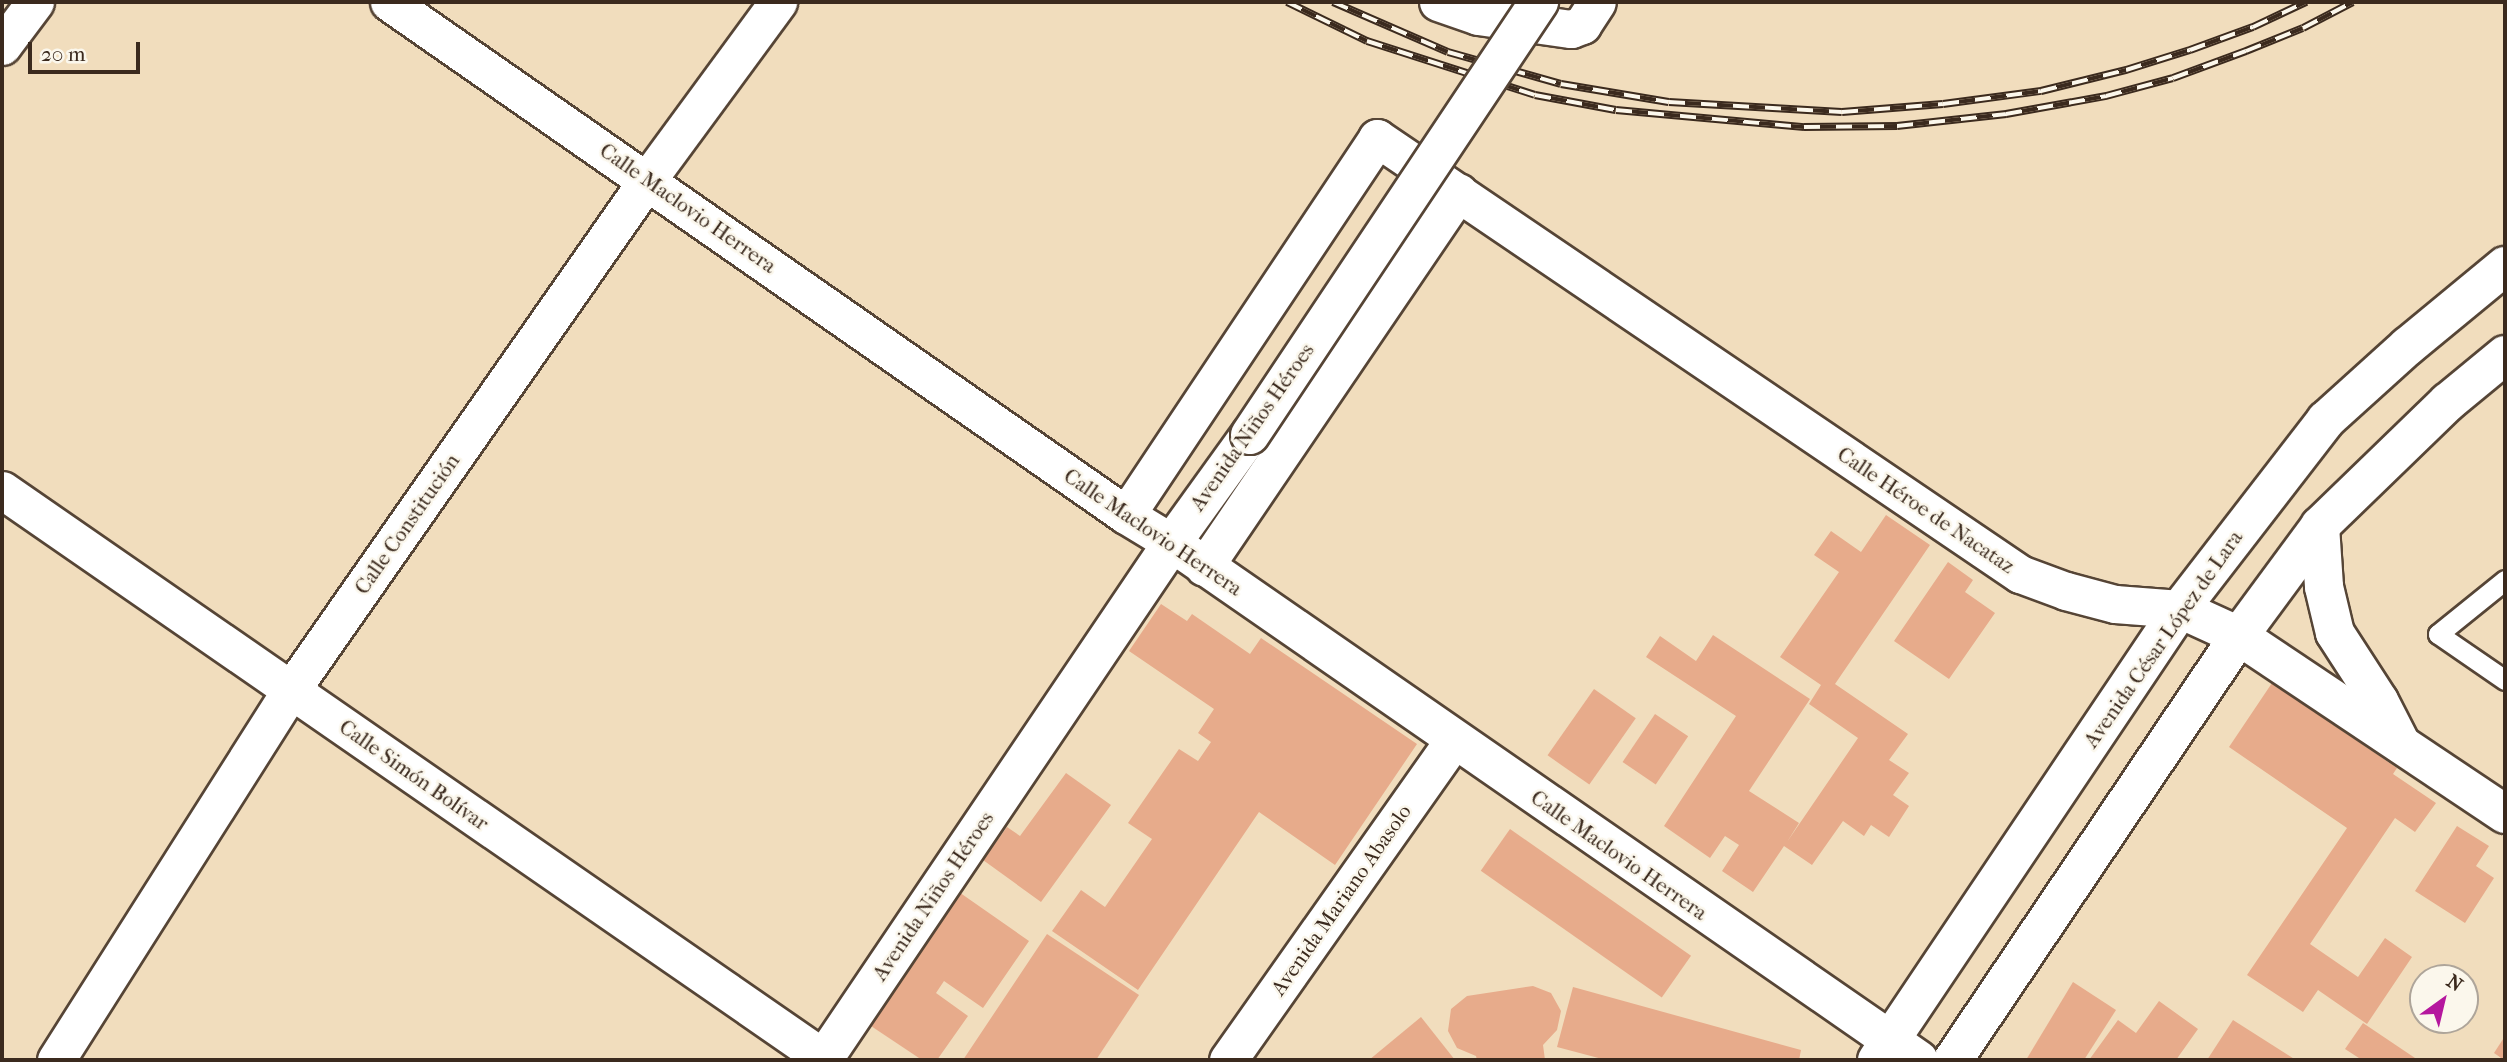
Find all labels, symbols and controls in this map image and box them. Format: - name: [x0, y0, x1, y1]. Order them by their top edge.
- scale bar: [32, 28, 144, 72]
- text: 20 m: [41, 42, 85, 66]
- street label: Calle Maclovio Herrera: [595, 138, 781, 278]
- street label: Avenida Niños Héroes: [1185, 338, 1319, 516]
- street label: Calle Héroe de Nacataz: [1833, 441, 2019, 579]
- street label: Calle Constitución: [349, 449, 465, 599]
- street label: Calle Maclovio Herrera: [1059, 463, 1247, 601]
- street label: Avenida César López de Lara: [2078, 526, 2248, 752]
- street label: Calle Simón Bolívar: [334, 714, 494, 836]
- street label: Calle Maclovio Herrera: [1526, 785, 1712, 925]
- street label: Avenida Mariano Abasolo: [1265, 800, 1417, 1000]
- street label: Avenida Niños Héroes: [867, 807, 999, 985]
- north arrow: [2409, 964, 2479, 1034]
- text: N: [2442, 970, 2467, 996]

